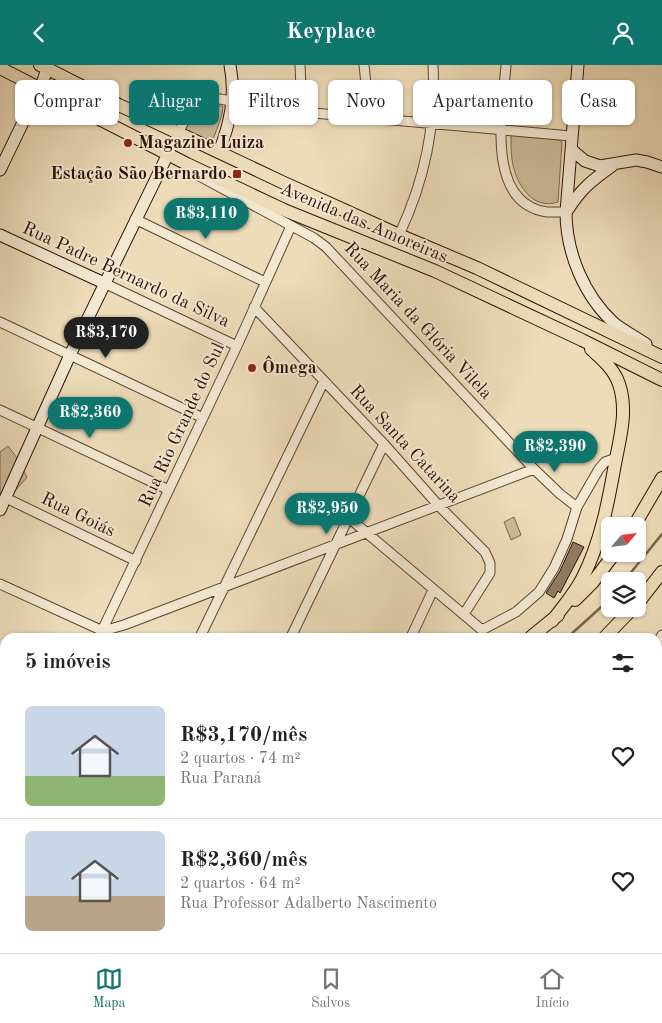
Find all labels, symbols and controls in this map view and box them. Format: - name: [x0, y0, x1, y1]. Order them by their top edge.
- icon: back: [25, 19, 53, 47]
- icon: person: [609, 19, 637, 47]
- text: Keyplace: [286, 21, 376, 43]
- chip: Comprar: [15, 80, 119, 125]
- chip: Alugar: [129, 80, 219, 125]
- chip: Filtros: [229, 80, 318, 125]
- chip: Novo: [328, 80, 403, 125]
- chip: Apartamento: [413, 80, 552, 125]
- chip: Casa: [562, 80, 635, 125]
- place label: Magazine Luiza: [138, 134, 264, 152]
- marker: Magazine Luiza: [122, 137, 134, 149]
- place label: Estação São Bernardo: [50, 165, 227, 183]
- marker: Estação São Bernardo: [231, 168, 243, 180]
- street label: Avenida das Amoreiras: [278, 180, 451, 267]
- pin: R$3,110: [160, 197, 252, 240]
- text: R$3,110: [175, 206, 237, 222]
- street label: Rua Padre Bernardo da Silva: [20, 219, 232, 331]
- street label: Rua Maria da Glória Vilela: [341, 239, 495, 403]
- pin: R$3,170: [60, 317, 152, 359]
- text: R$3,170: [75, 325, 137, 341]
- street label: Rua Rio Grande do Sul: [136, 340, 228, 510]
- place label: Ômega: [262, 355, 317, 377]
- marker: Ômega: [246, 362, 258, 374]
- street label: Rua Santa Catarina: [346, 382, 464, 506]
- pin: R$2,360: [44, 397, 136, 439]
- text: R$2,360: [59, 405, 121, 421]
- pin: R$2,390: [509, 431, 601, 473]
- text: R$2,390: [524, 439, 586, 455]
- street label: Rua Goiás: [38, 489, 118, 541]
- pin: R$2,950: [281, 493, 373, 535]
- text: R$2,950: [296, 501, 358, 517]
- north arrow: [601, 517, 646, 563]
- map controls: [601, 517, 646, 617]
- button: layers: [601, 572, 646, 617]
- icon: filters: [609, 649, 637, 677]
- text: 5 imóveis: [25, 652, 110, 673]
- text: R$3,170/mês: [180, 725, 307, 746]
- icon: home: [65, 726, 125, 786]
- icon: heart: [609, 742, 637, 770]
- text: 2 quartos · 74 m²: [180, 751, 301, 767]
- text: Rua Paraná: [180, 771, 261, 787]
- text: R$2,360/mês: [180, 850, 307, 871]
- icon: home: [65, 851, 125, 911]
- icon: heart: [609, 867, 637, 895]
- text: 2 quartos · 64 m²: [180, 876, 301, 892]
- text: Rua Professor Adalberto Nascimento: [180, 896, 437, 912]
- tab: Mapa: [93, 965, 126, 1012]
- tab: Salvos: [311, 965, 350, 1012]
- tab: Início: [536, 965, 569, 1012]

